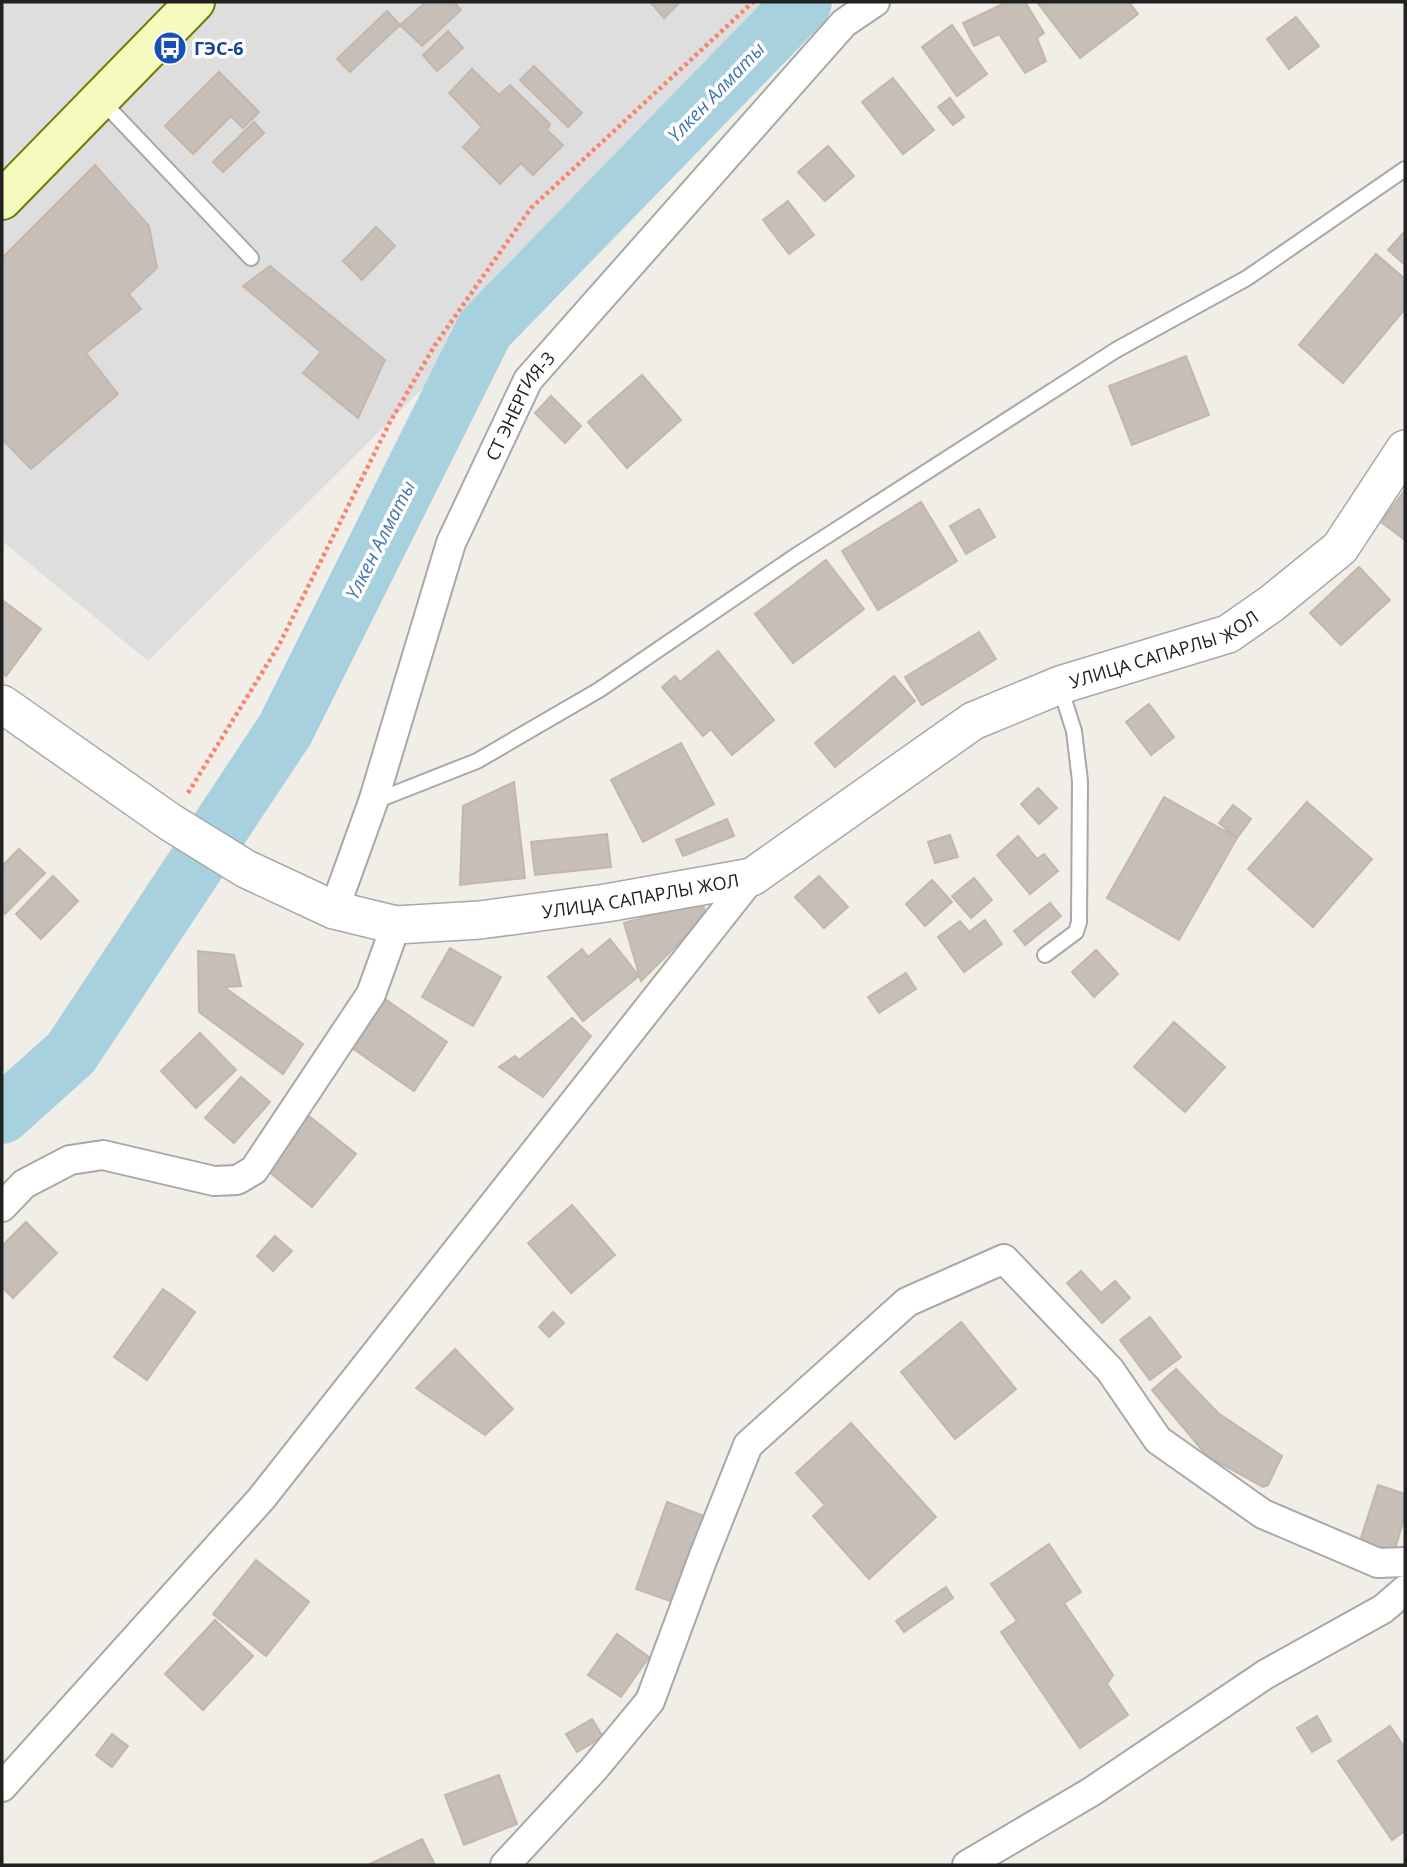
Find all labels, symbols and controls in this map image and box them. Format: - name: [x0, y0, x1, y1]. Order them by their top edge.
- bus stop icon: ГЭС-6: [151, 29, 189, 67]
- place label: ГЭС-6: [194, 36, 244, 60]
- water label: Үлкен Алматы: [662, 36, 771, 148]
- street label: СТ ЭНЕРГИЯ-3: [480, 346, 560, 464]
- water label: Үлкен Алматы: [339, 476, 421, 604]
- street label: УЛИЦА САПАРЛЫ ЖОЛ: [1067, 605, 1263, 693]
- street label: УЛИЦА САПАРЛЫ ЖОЛ: [540, 868, 741, 924]

